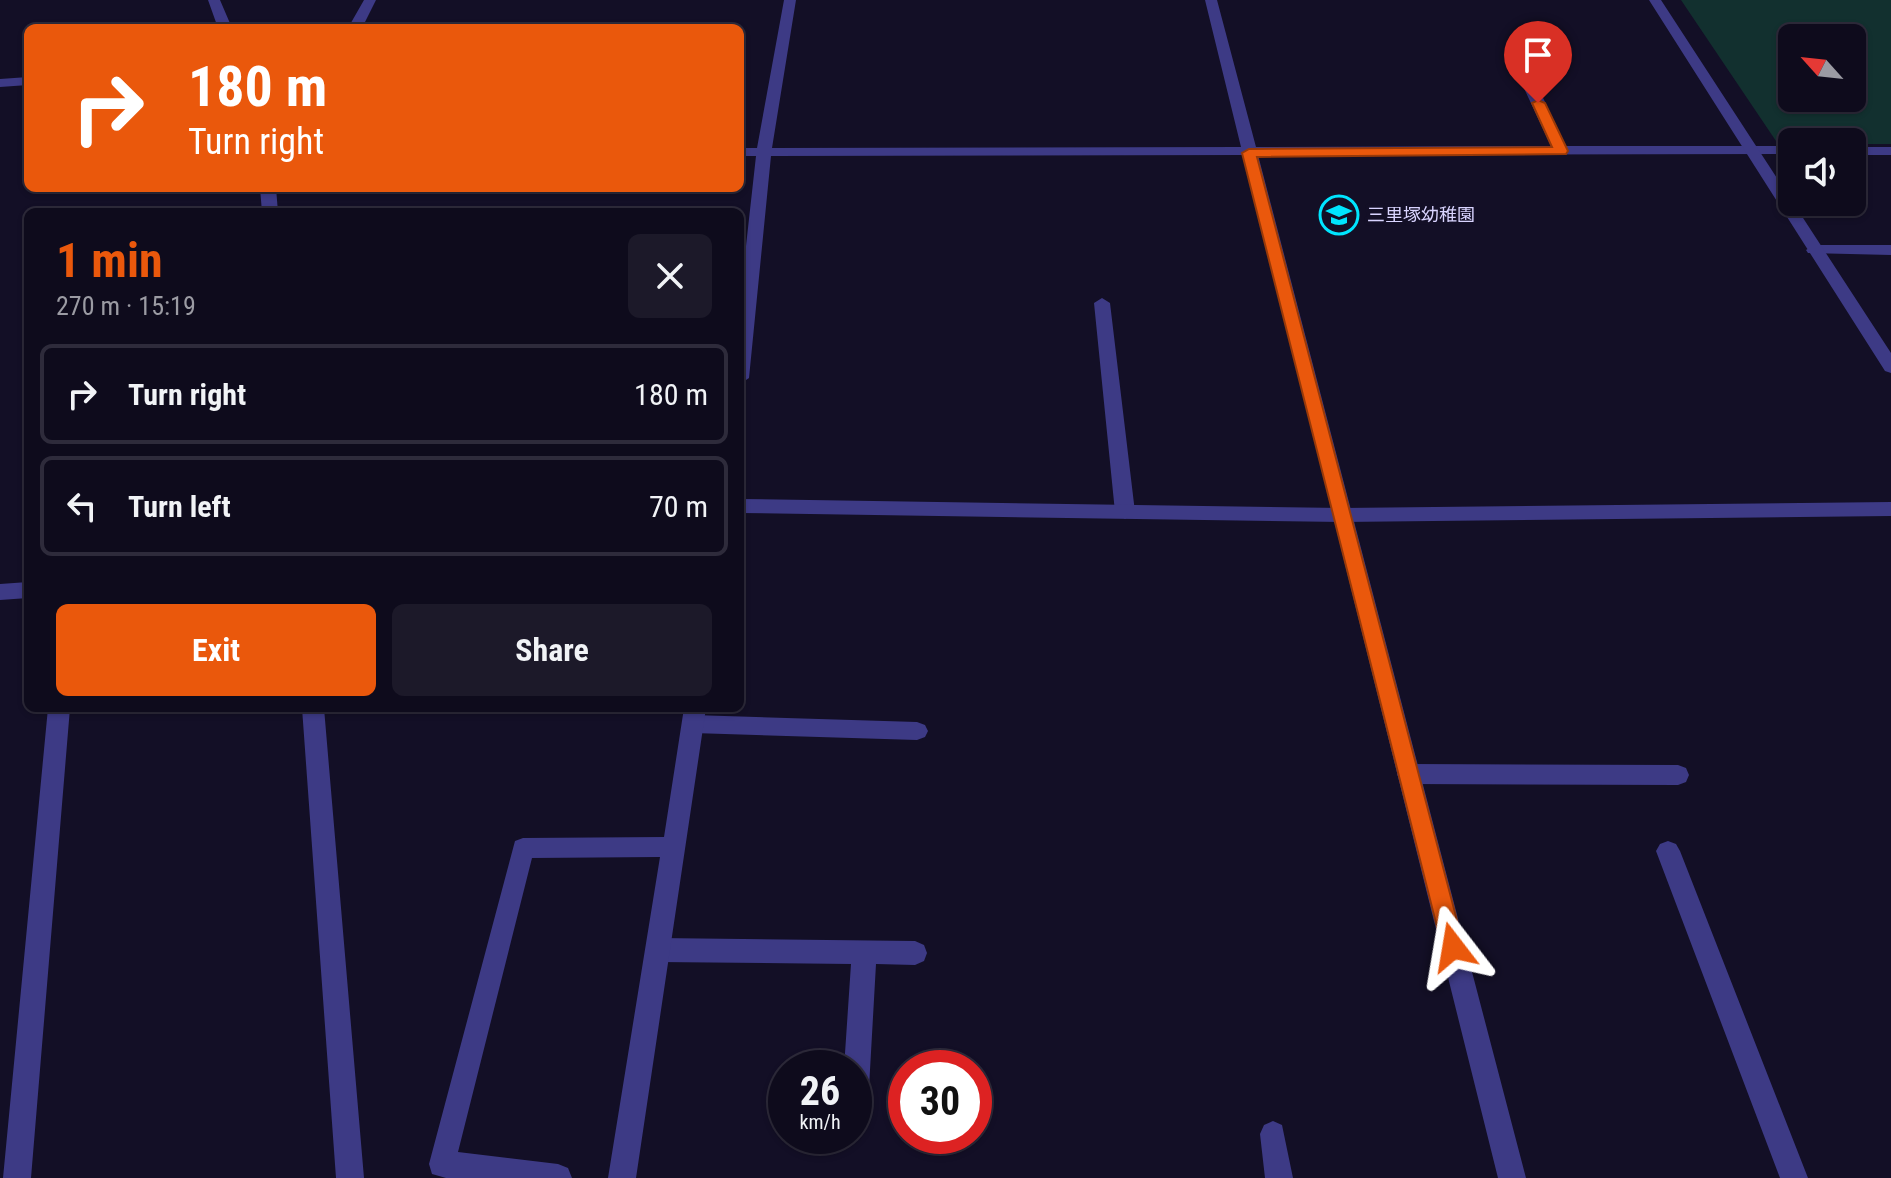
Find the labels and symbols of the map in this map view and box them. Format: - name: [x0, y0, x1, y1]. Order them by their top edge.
- pin: [1504, 21, 1572, 103]
- north arrow: [1778, 24, 1866, 112]
- school or university icon: 三里塚幼稚園: [1318, 194, 1360, 236]
- place label: 三里塚幼稚園: [1367, 204, 1475, 225]
- position arrow: [1411, 905, 1495, 989]
- speed limit sign: 30: [888, 1050, 992, 1154]

